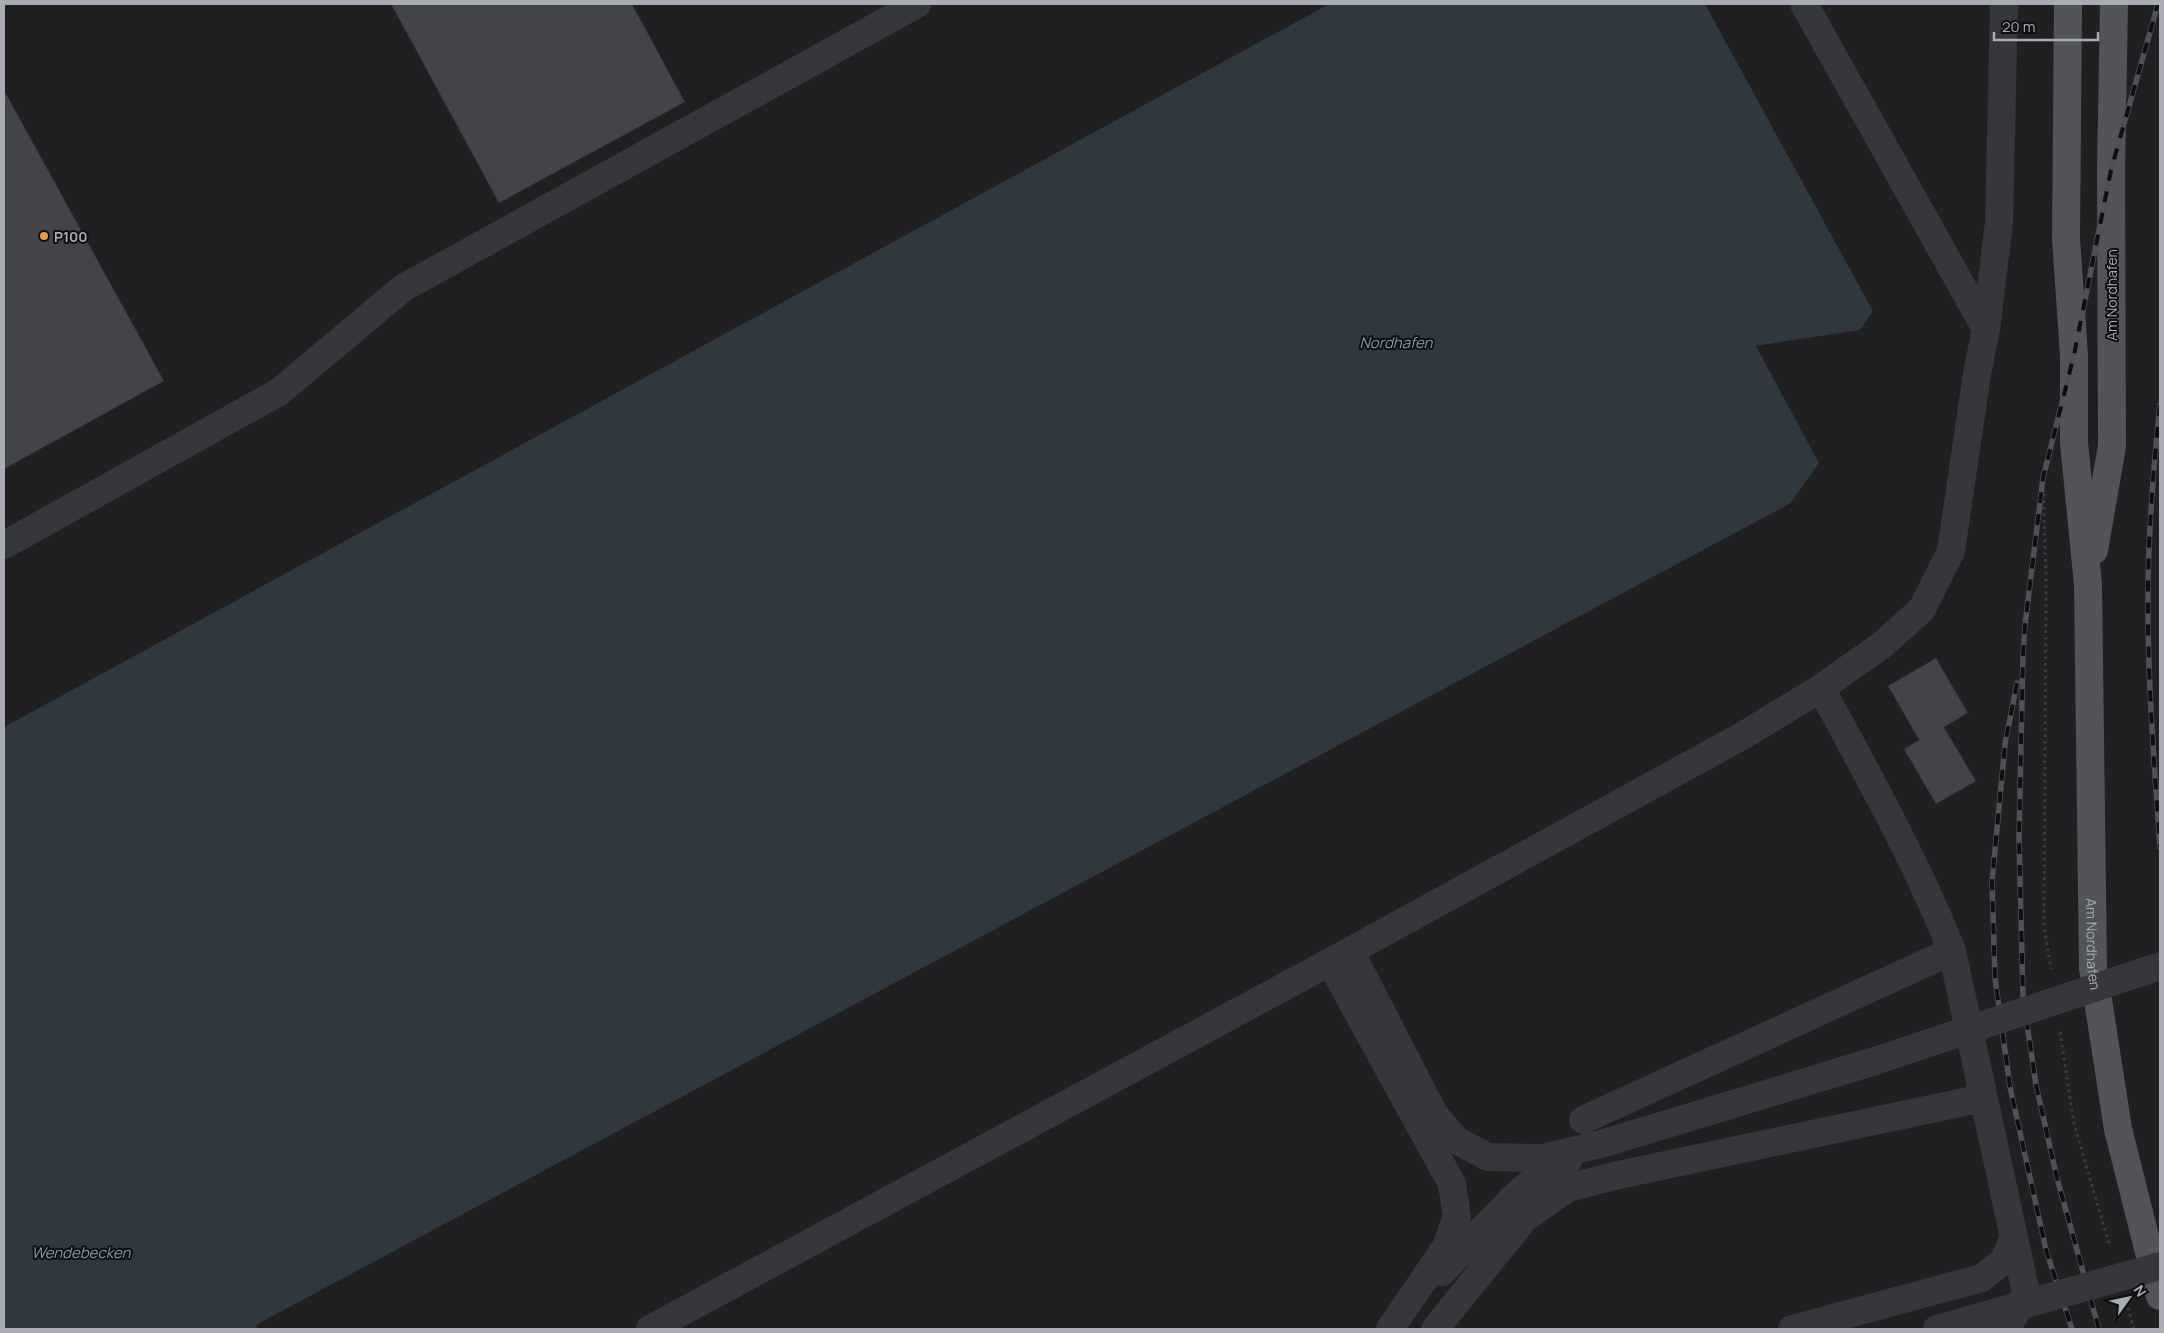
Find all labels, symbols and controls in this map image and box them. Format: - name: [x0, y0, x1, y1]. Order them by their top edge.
- scale bar: [1994, 10, 2098, 42]
- text: 20 m: [2002, 16, 2035, 37]
- place label: P100: [54, 227, 88, 246]
- marker: P100: [38, 230, 50, 242]
- street label: Am Nordhafen: [2102, 249, 2121, 341]
- water label: Nordhafen: [1360, 332, 1434, 353]
- street label: Am Nordhafen: [2083, 898, 2106, 991]
- water label: Wendebecken: [32, 1242, 132, 1263]
- north arrow: [2104, 1273, 2154, 1323]
- text: N: [2130, 1281, 2151, 1300]

